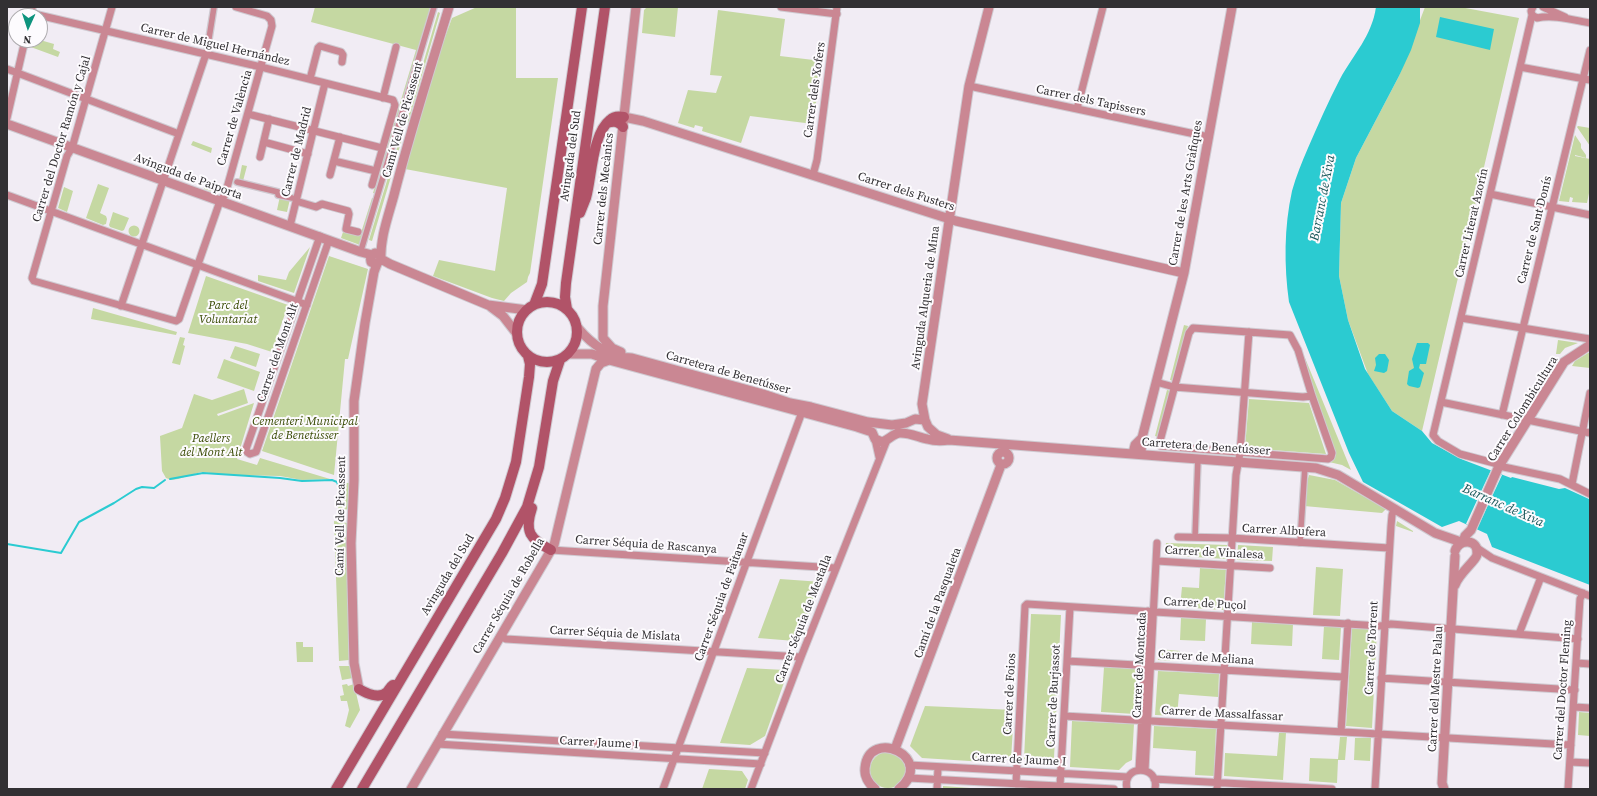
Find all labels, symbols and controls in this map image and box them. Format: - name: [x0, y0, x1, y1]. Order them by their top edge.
- north arrow: [8, 8, 48, 48]
- street label: Carrer de Miguel Hernández: [139, 21, 291, 69]
- text: N: [23, 32, 32, 47]
- street label: Carrer dels Xofers: [801, 41, 829, 139]
- street label: Carrer del Doctor Ramón y Cajal: [30, 54, 94, 224]
- street label: Camí Vell de Picassent: [380, 60, 426, 180]
- street label: Carrer de València: [214, 68, 256, 168]
- street label: Carrer dels Tapissers: [1035, 82, 1147, 120]
- street label: Carrer de Madrid: [279, 105, 315, 199]
- street label: Avinguda del Sud: [557, 110, 585, 202]
- street label: Carrer de les Arts Gràfiques: [1166, 119, 1206, 267]
- street label: Carrer dels Mecànics: [591, 132, 617, 246]
- street label: Avinguda de Paiporta: [132, 151, 244, 203]
- water label: Barranc de Xiva: [1307, 154, 1339, 242]
- street label: Carrer Literat Azorín: [1452, 167, 1492, 279]
- street label: Carrer dels Fusters: [856, 170, 956, 214]
- street label: Carrer de Sant Donís: [1515, 175, 1555, 285]
- street label: Avinguda Alqueria de Mina: [909, 225, 943, 371]
- park label: Parc del Voluntariat: [199, 299, 257, 327]
- street label: Carrer del Mont Alt: [254, 302, 302, 404]
- street label: Carretera de Benetússer: [664, 348, 792, 398]
- street label: Carrer Colombicultura: [1485, 354, 1561, 464]
- park label: Cementeri Municipal de Benetússer: [252, 415, 358, 443]
- park label: Paellers del Mont Alt: [180, 432, 242, 460]
- street label: Carretera de Benetússer: [1141, 435, 1271, 459]
- street label: Camí Vell de Picassent: [333, 456, 349, 576]
- water label: Barranc de Xiva: [1460, 481, 1546, 531]
- street label: Carrer Albufera: [1242, 522, 1326, 540]
- street label: Carrer Séquia de Faitanar: [692, 531, 752, 663]
- street label: Avinguda del Sud: [418, 532, 478, 618]
- street label: Carrer Séquia de Rascanya: [575, 533, 717, 557]
- street label: Carrer Séquia de Robella: [470, 535, 548, 657]
- street label: Carrer de Vinalesa: [1164, 543, 1264, 563]
- street label: Camí de la Pasqualeta: [911, 546, 965, 660]
- street label: Carrer Séquia de Mestalla: [773, 553, 835, 685]
- street label: Carrer de Puçol: [1163, 595, 1247, 613]
- street label: Carrer de Torrent: [1362, 601, 1382, 695]
- street label: Carrer de Montcada: [1130, 611, 1150, 719]
- street label: Carrer del Doctor Fleming: [1551, 619, 1575, 761]
- street label: Carrer Séquia de Mislata: [549, 623, 681, 645]
- street label: Carrer del Mestre Palau: [1426, 626, 1446, 752]
- street label: Carrer de Burjassot: [1044, 644, 1064, 748]
- street label: Carrer de Meliana: [1157, 647, 1255, 669]
- street label: Carrer de Foios: [1001, 653, 1019, 735]
- street label: Carrer de Massalfassar: [1161, 704, 1283, 724]
- street label: Carrer Jaume I: [559, 734, 639, 752]
- street label: Carrer de Jaume I: [971, 750, 1067, 770]

